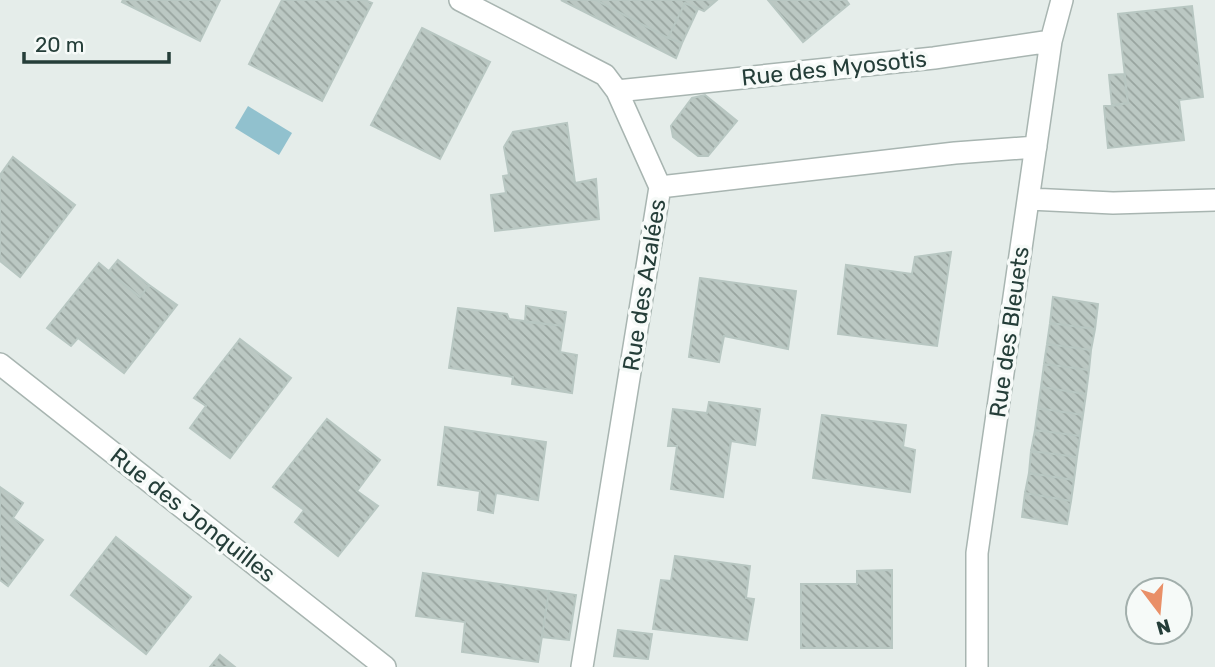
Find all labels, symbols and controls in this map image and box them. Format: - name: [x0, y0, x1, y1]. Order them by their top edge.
- scale bar: [24, 21, 170, 65]
- text: 20 m: [35, 32, 84, 57]
- street label: Rue des Myosotis: [740, 44, 928, 92]
- street label: Rue des Azalées: [617, 197, 671, 373]
- street label: Rue des Bleuets: [983, 245, 1035, 419]
- street label: Rue des Jonquilles: [105, 442, 281, 588]
- north arrow: [1124, 576, 1194, 646]
- text: N: [1154, 614, 1173, 640]

